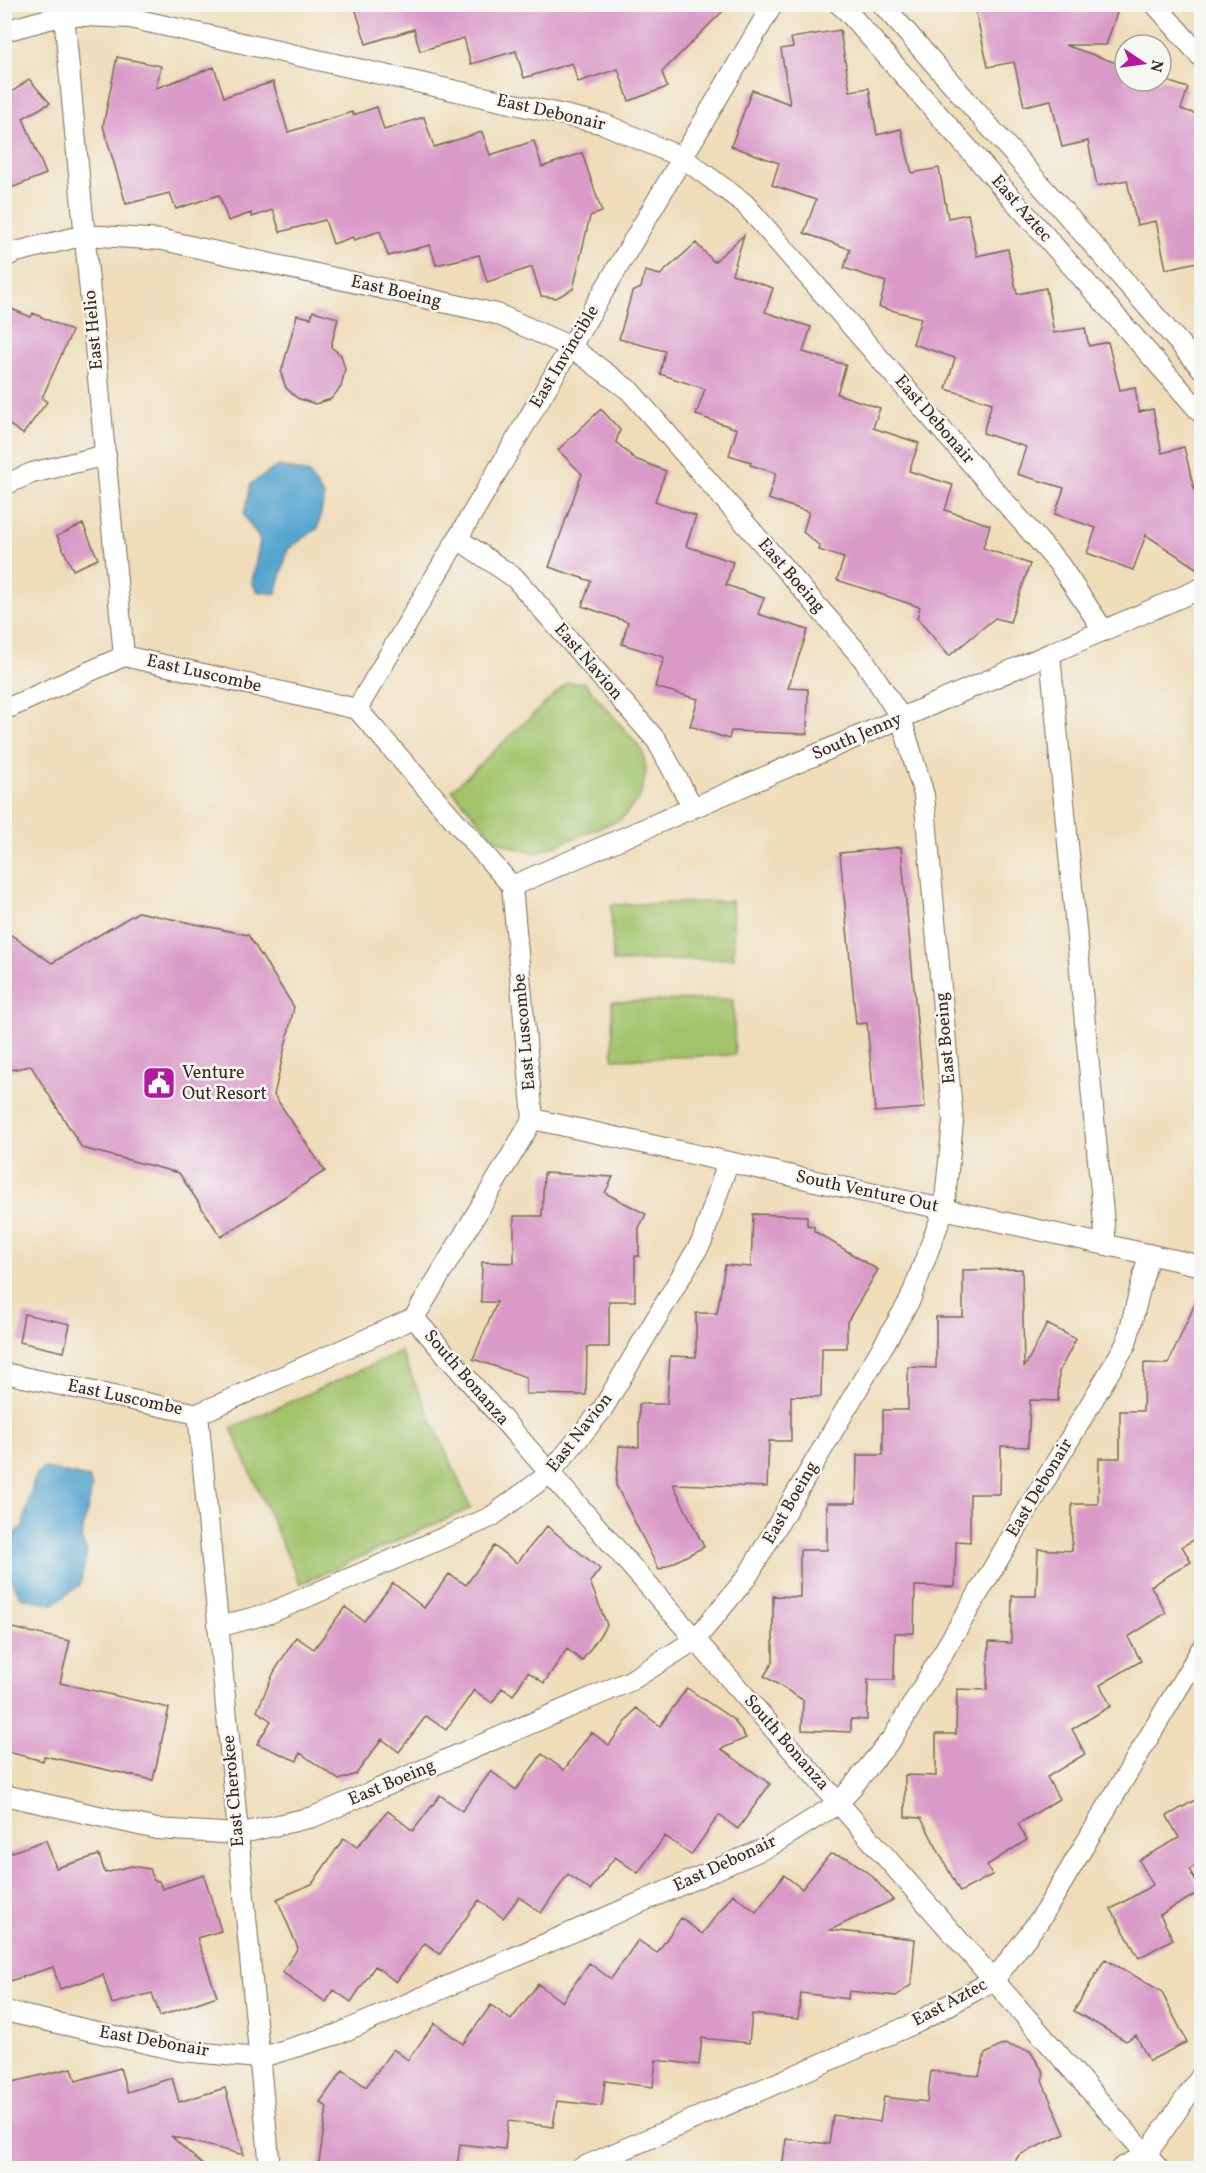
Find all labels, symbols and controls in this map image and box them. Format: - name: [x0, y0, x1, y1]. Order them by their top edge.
- north arrow: [1113, 33, 1173, 93]
- text: N: [1144, 58, 1168, 74]
- street label: East Debonair: [494, 88, 608, 138]
- street label: East Aztec: [985, 170, 1057, 248]
- street label: East Boeing: [348, 269, 444, 315]
- street label: East Helio: [78, 289, 110, 371]
- street label: East Invincible: [524, 301, 606, 413]
- street label: East Debonair: [888, 370, 980, 470]
- street label: East Boeing: [751, 533, 831, 619]
- street label: East Navion: [548, 618, 629, 706]
- street label: East Luscombe: [144, 649, 264, 699]
- street label: South Jenny: [808, 707, 906, 767]
- street label: East Luscombe: [507, 972, 543, 1092]
- street label: East Boeing: [930, 991, 962, 1085]
- place label: Venture Out Resort: [182, 1061, 267, 1107]
- public building icon: Venture Out Resort: [141, 1065, 177, 1101]
- street label: South Venture Out: [793, 1165, 941, 1219]
- street label: South Bonanza: [417, 1325, 515, 1431]
- street label: East Luscombe: [65, 1374, 185, 1422]
- street label: East Navion: [541, 1388, 619, 1478]
- street label: East Debonair: [1001, 1434, 1080, 1542]
- street label: East Boeing: [757, 1457, 825, 1549]
- street label: South Bonanza: [737, 1690, 835, 1796]
- street label: East Cherokee: [217, 1734, 251, 1848]
- street label: East Boeing: [345, 1754, 439, 1812]
- street label: East Debonair: [669, 1829, 781, 1899]
- street label: East Aztec: [908, 1973, 992, 2033]
- street label: East Debonair: [97, 2020, 211, 2064]

